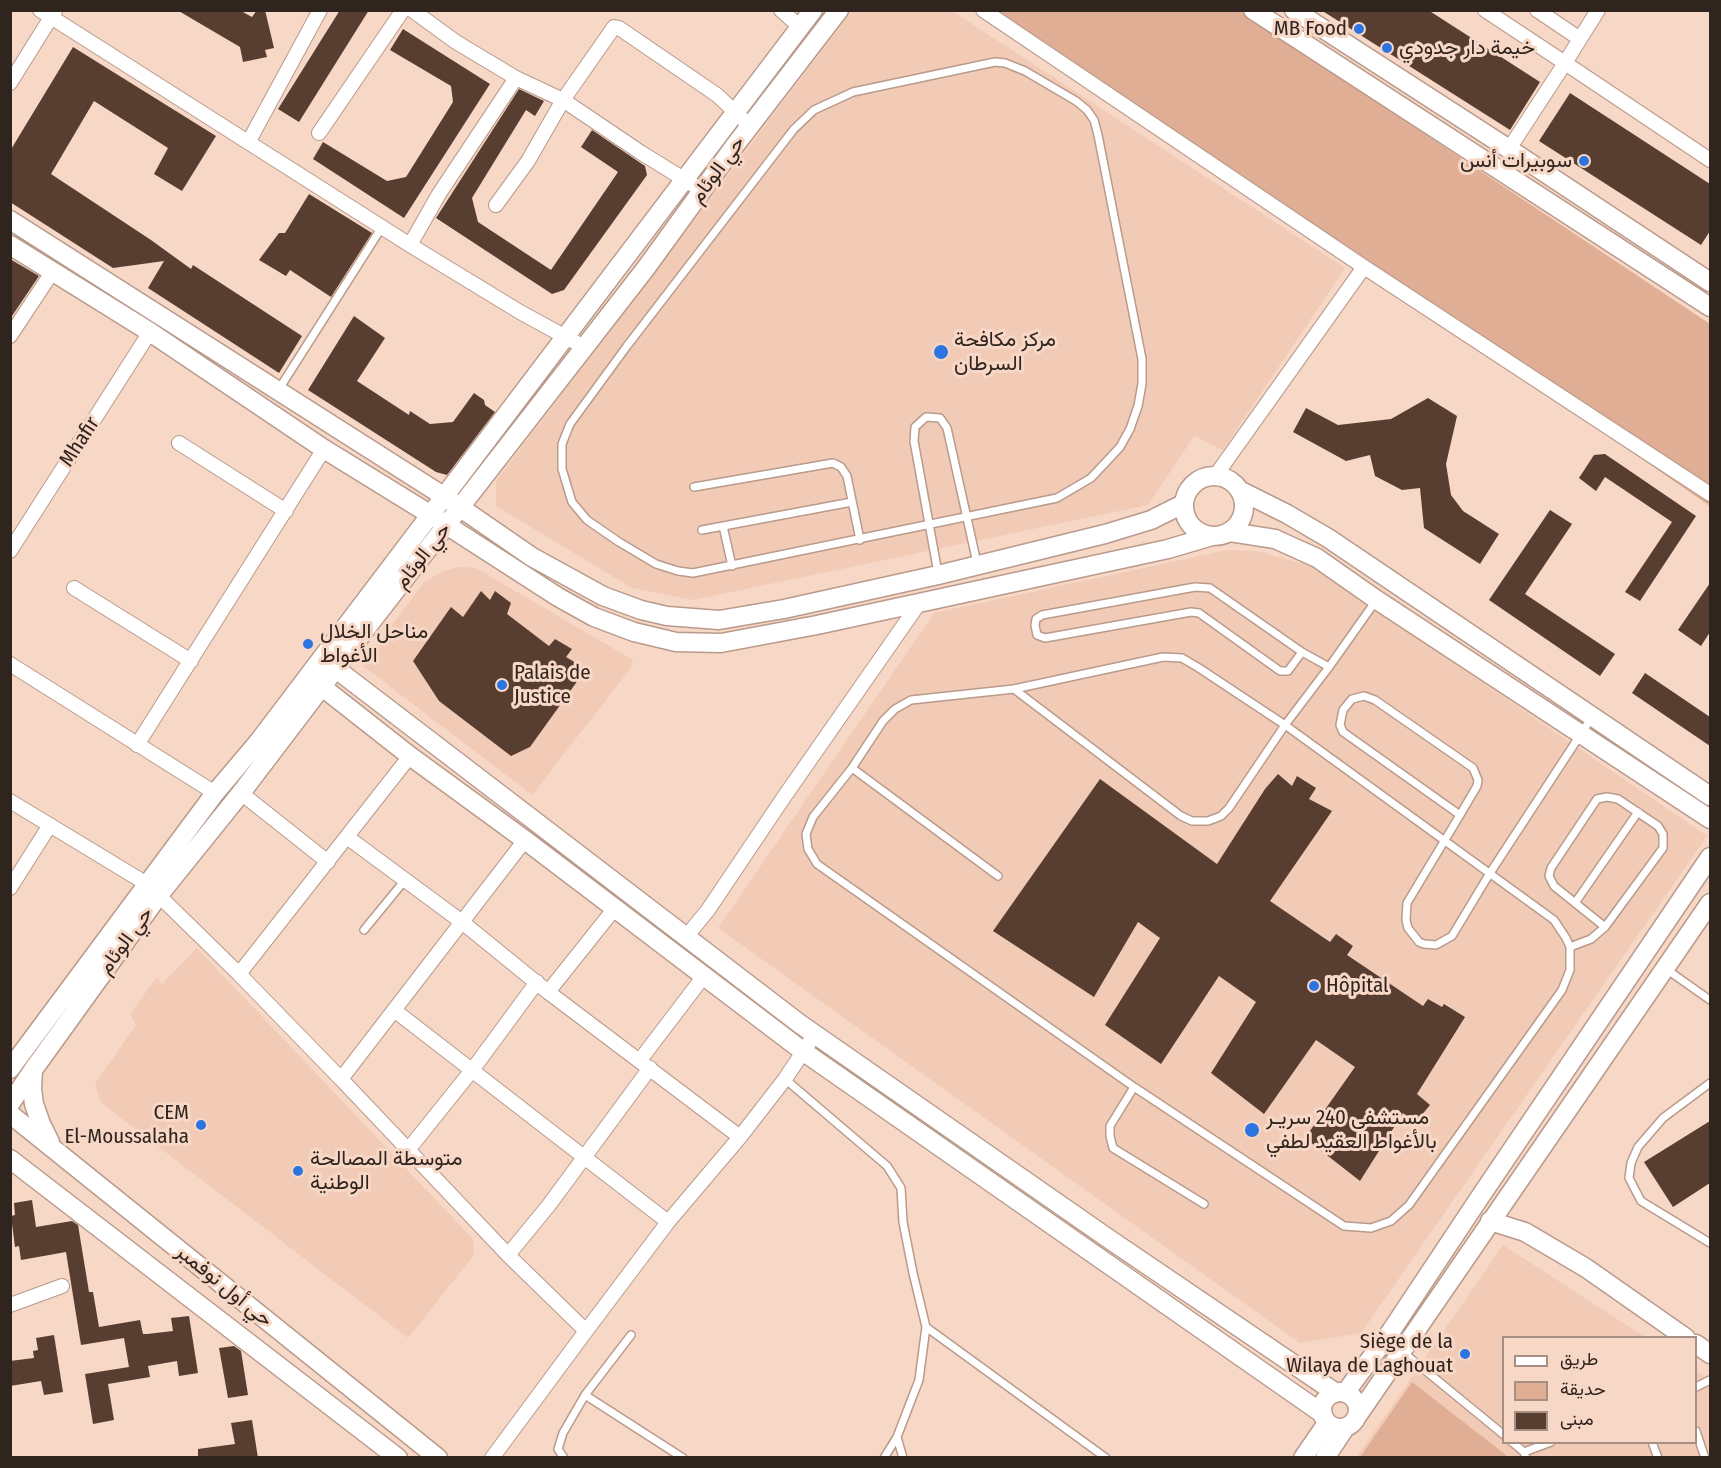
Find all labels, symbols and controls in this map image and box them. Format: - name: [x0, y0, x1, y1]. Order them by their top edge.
- place label: MB Food: [1274, 16, 1347, 42]
- marker: MB Food: [1352, 22, 1366, 36]
- place label: خيمة دار جدودي: [1399, 35, 1535, 61]
- marker: خيمة دار جدودي: [1380, 41, 1394, 55]
- street label: حي الوئام: [685, 131, 751, 209]
- place label: سوبيرات أنس: [1460, 148, 1572, 174]
- marker: سوبيرات أنس: [1577, 154, 1591, 168]
- place label: مركز مكافحة السرطان: [954, 327, 1056, 377]
- marker: مركز مكافحة السرطان: [932, 343, 950, 361]
- street label: Mhafir: [55, 412, 105, 472]
- street label: حي الوئام: [389, 518, 457, 594]
- place label: مناحل الخلال الأغواط: [320, 619, 428, 669]
- marker: مناحل الخلال الأغواط: [301, 637, 315, 651]
- place label: Palais de Justice: [514, 660, 591, 710]
- marker: Palais de Justice: [495, 678, 509, 692]
- street label: حي الوئام: [93, 902, 159, 980]
- place label: Hôpital: [1326, 973, 1389, 999]
- marker: Hôpital: [1307, 979, 1321, 993]
- place label: CEM El-Moussalaha: [65, 1100, 189, 1150]
- place label: مستشفى 240 سريـر بالأغواط العقيد لطفي: [1266, 1105, 1437, 1155]
- marker: CEM El-Moussalaha: [194, 1118, 208, 1132]
- marker: مستشفى 240 سريـر بالأغواط العقيد لطفي: [1243, 1121, 1261, 1139]
- place label: متوسطة المصالحة الوطنية: [310, 1146, 462, 1196]
- marker: متوسطة المصالحة الوطنية: [291, 1164, 305, 1178]
- street label: حي أول نوفمبر: [170, 1239, 278, 1333]
- place label: Siège de la Wilaya de Laghouat: [1286, 1329, 1453, 1379]
- legend: [1502, 1336, 1697, 1444]
- marker: Siège de la Wilaya de Laghouat: [1458, 1347, 1472, 1361]
- text: طريق: [1560, 1348, 1598, 1370]
- text: حديقة: [1560, 1378, 1606, 1400]
- text: مبنى: [1560, 1408, 1594, 1430]

